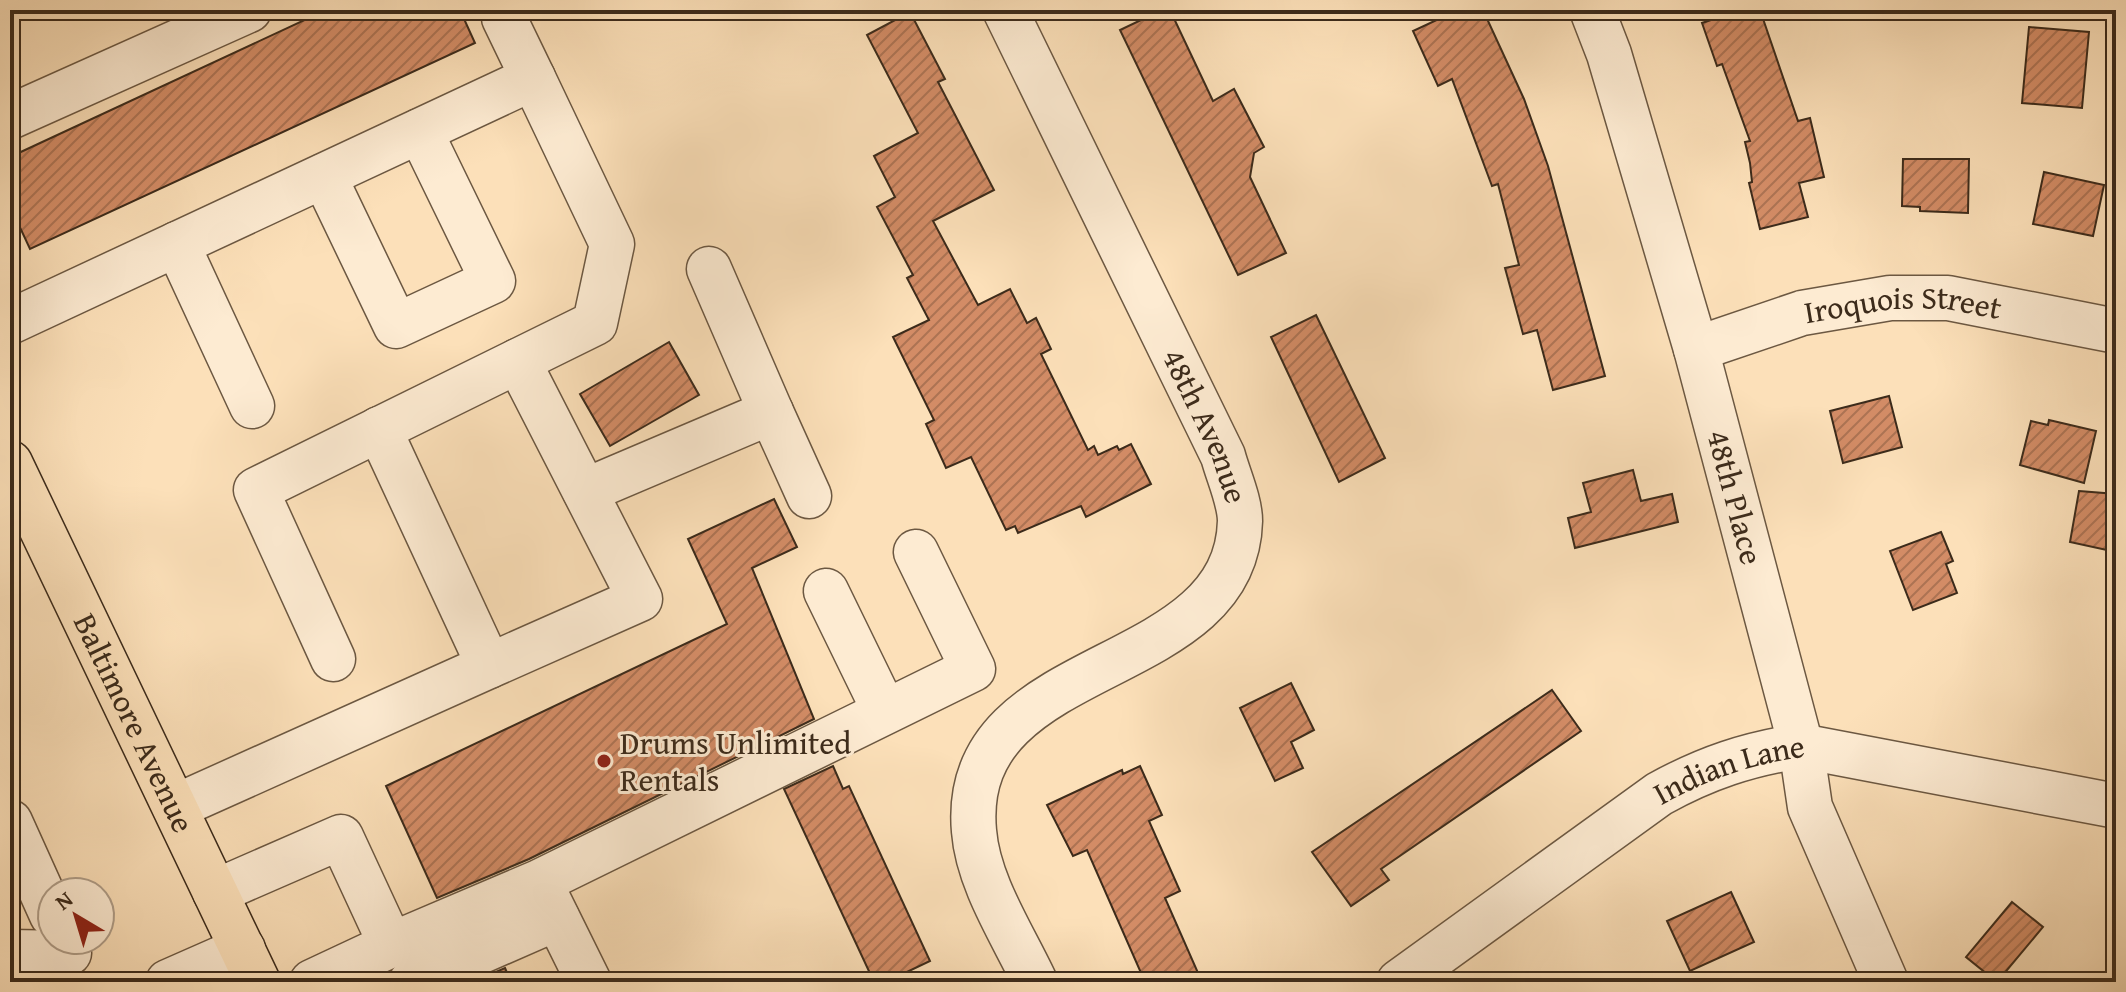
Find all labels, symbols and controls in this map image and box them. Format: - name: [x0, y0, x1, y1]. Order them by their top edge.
- street label: Iroquois Street: [1800, 274, 2006, 335]
- street label: 48th Avenue: [1151, 340, 1261, 509]
- street label: 48th Place: [1695, 425, 1776, 570]
- street label: Baltimore Avenue: [62, 605, 207, 840]
- place label: Drums Unlimited Rentals: [620, 719, 851, 803]
- street label: Indian Lane: [1644, 722, 1808, 816]
- marker: Drums Unlimited Rentals: [595, 752, 613, 770]
- north arrow: [36, 876, 116, 956]
- text: N: [48, 883, 80, 917]

